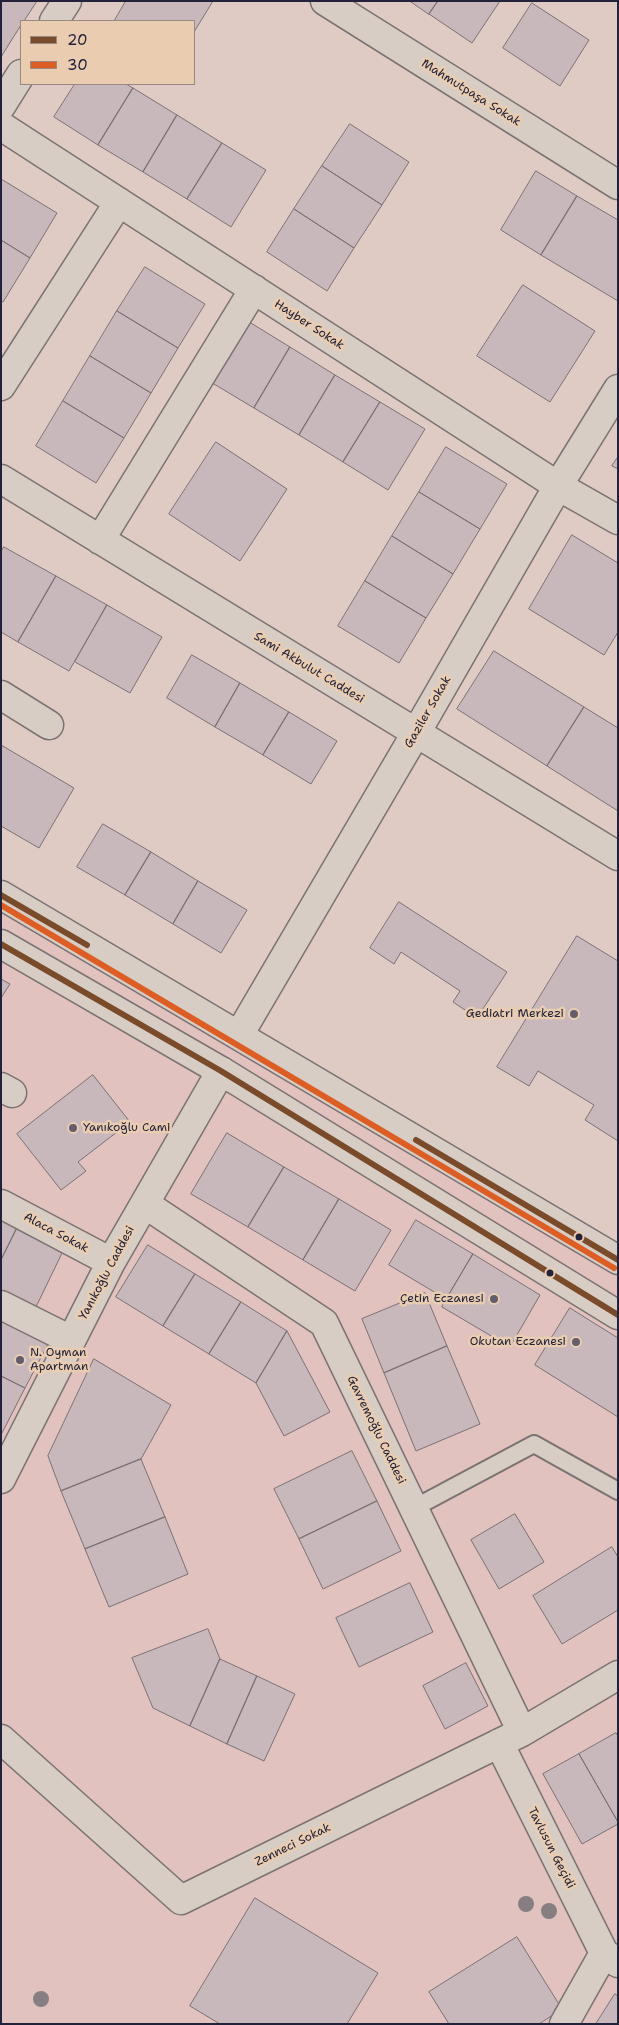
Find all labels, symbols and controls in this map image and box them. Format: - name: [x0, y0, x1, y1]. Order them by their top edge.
- legend: [20, 20, 195, 85]
- text: 20: [67, 30, 88, 50]
- text: 30: [67, 55, 88, 75]
- street label: Mahmutpaşa Sokak: [419, 57, 523, 129]
- street label: Hayber Sokak: [271, 297, 347, 353]
- street label: Sami Akbulut Caddesi: [251, 629, 367, 707]
- street label: Gaziler Sokak: [401, 673, 455, 751]
- place label: Gediatri Merkezi: [466, 1007, 564, 1021]
- marker: Gediatri Merkezi: [568, 1008, 580, 1020]
- place label: Yanıkoğlu Cami: [83, 1121, 170, 1135]
- marker: Yanıkoğlu Cami: [67, 1122, 79, 1134]
- street label: Alaca Sokak: [21, 1210, 91, 1256]
- street label: Yanıkoğlu Caddesi: [76, 1224, 138, 1322]
- unlabelled marker: [574, 1232, 584, 1242]
- unlabelled marker: [545, 1268, 555, 1278]
- place label: Çetin Eczanesi: [400, 1292, 484, 1306]
- marker: Çetin Eczanesi: [488, 1293, 500, 1305]
- place label: Okutan Eczanesi: [470, 1335, 566, 1349]
- marker: Okutan Eczanesi: [570, 1336, 582, 1348]
- place label: N. Oyman Apartman: [30, 1346, 88, 1374]
- marker: N. Oyman Apartman: [14, 1354, 26, 1366]
- street label: Gavremoğlu Caddesi: [344, 1373, 408, 1487]
- street label: Tavlusun Geçidi: [524, 1805, 578, 1891]
- street label: Zenneci Sokak: [253, 1820, 333, 1870]

